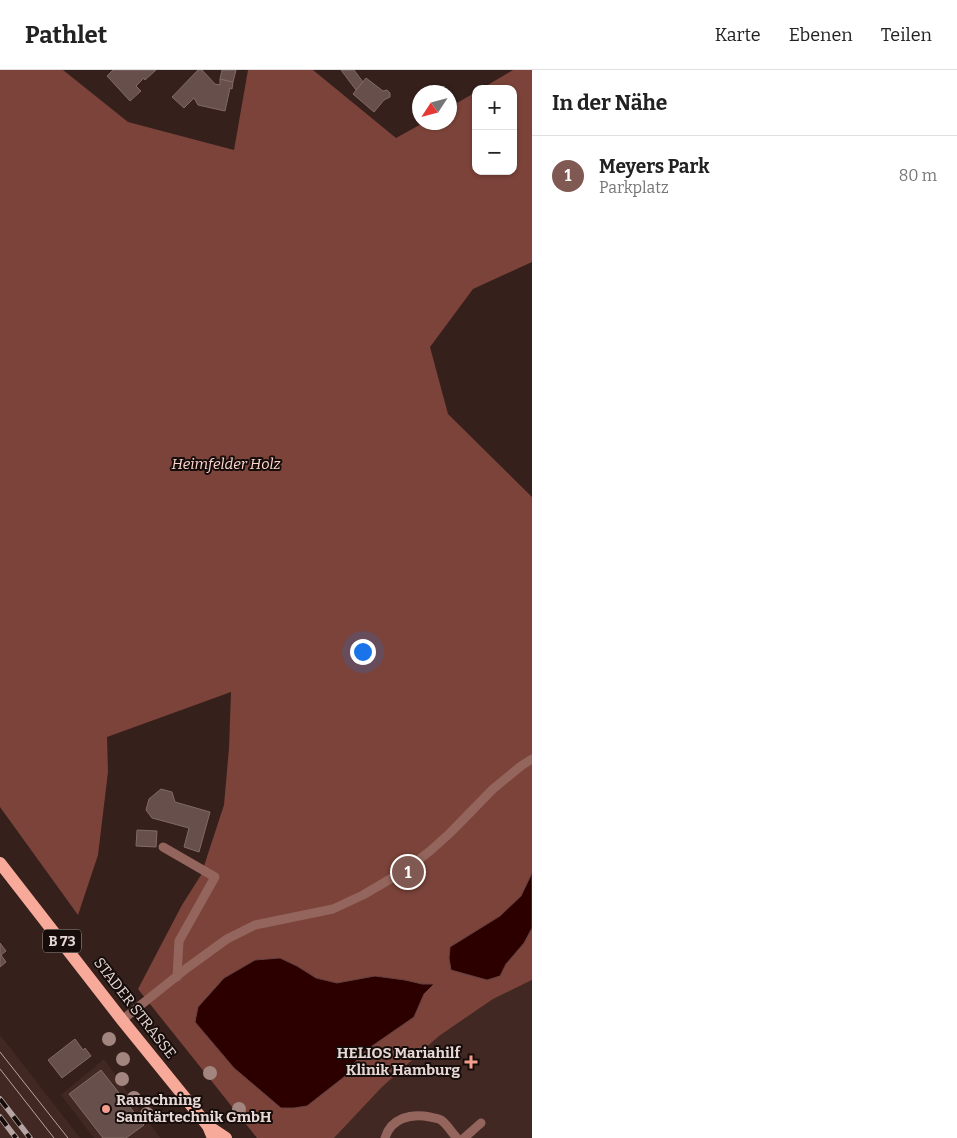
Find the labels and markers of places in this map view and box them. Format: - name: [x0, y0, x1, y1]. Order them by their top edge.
- pin: 1: [392, 853, 424, 891]
- place label: HELIOS Mariahilf Klinik Hamburg: [337, 1044, 461, 1079]
- marker: HELIOS Mariahilf Klinik Hamburg: [464, 1055, 478, 1069]
- place label: Rauschning Sanitärtechnik GmbH: [116, 1091, 272, 1126]
- marker: Rauschning Sanitärtechnik GmbH: [100, 1103, 112, 1115]

